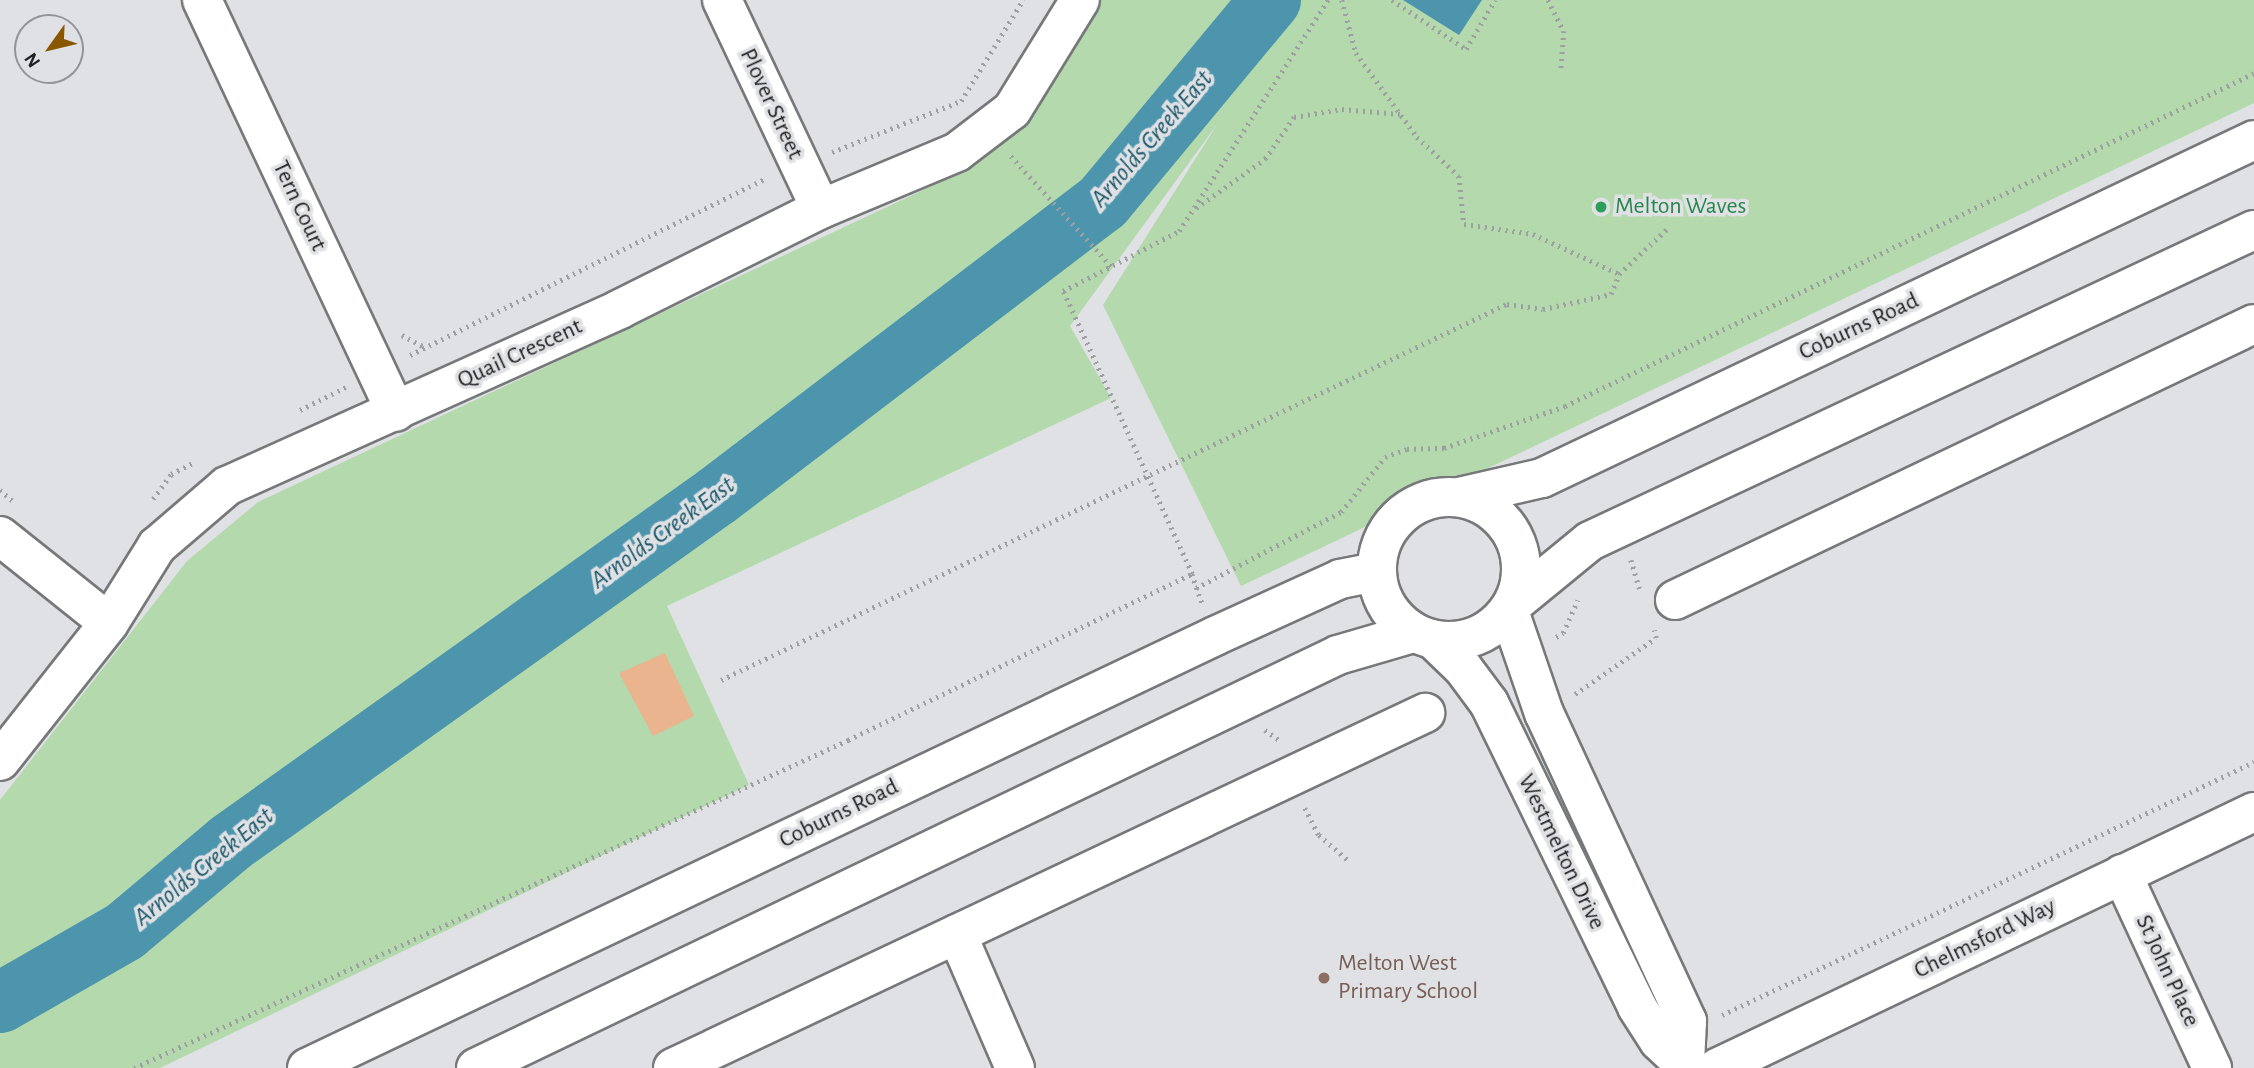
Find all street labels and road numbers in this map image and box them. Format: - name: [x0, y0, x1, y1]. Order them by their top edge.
- street label: Plover Street: [733, 44, 809, 164]
- street label: Tern Court: [266, 156, 332, 256]
- street label: Coburns Road: [1795, 287, 1923, 367]
- street label: Quail Crescent: [453, 313, 587, 395]
- street label: Westmelton Drive: [1511, 770, 1611, 934]
- street label: Coburns Road: [775, 773, 903, 855]
- street label: Chelmsford Way: [1910, 892, 2060, 986]
- street label: St John Place: [2129, 911, 2205, 1031]

